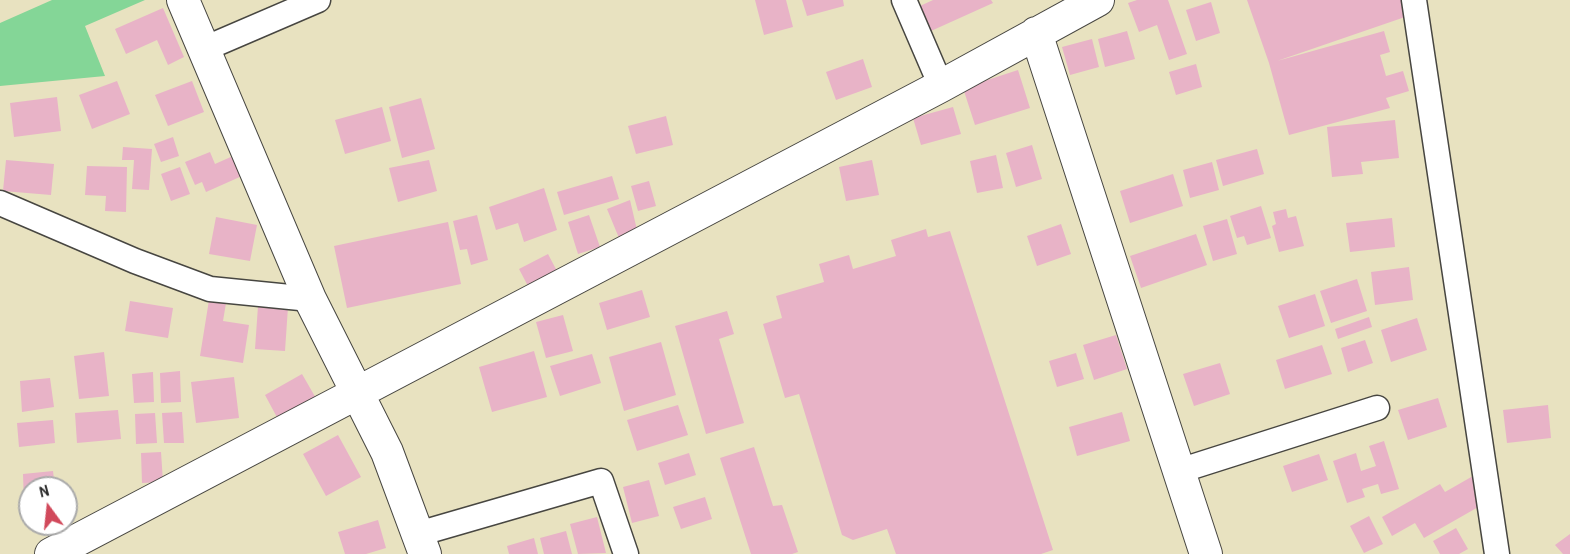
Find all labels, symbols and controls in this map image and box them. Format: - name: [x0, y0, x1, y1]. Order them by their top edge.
- north arrow: [18, 476, 78, 536]
- text: N: [37, 479, 51, 502]

